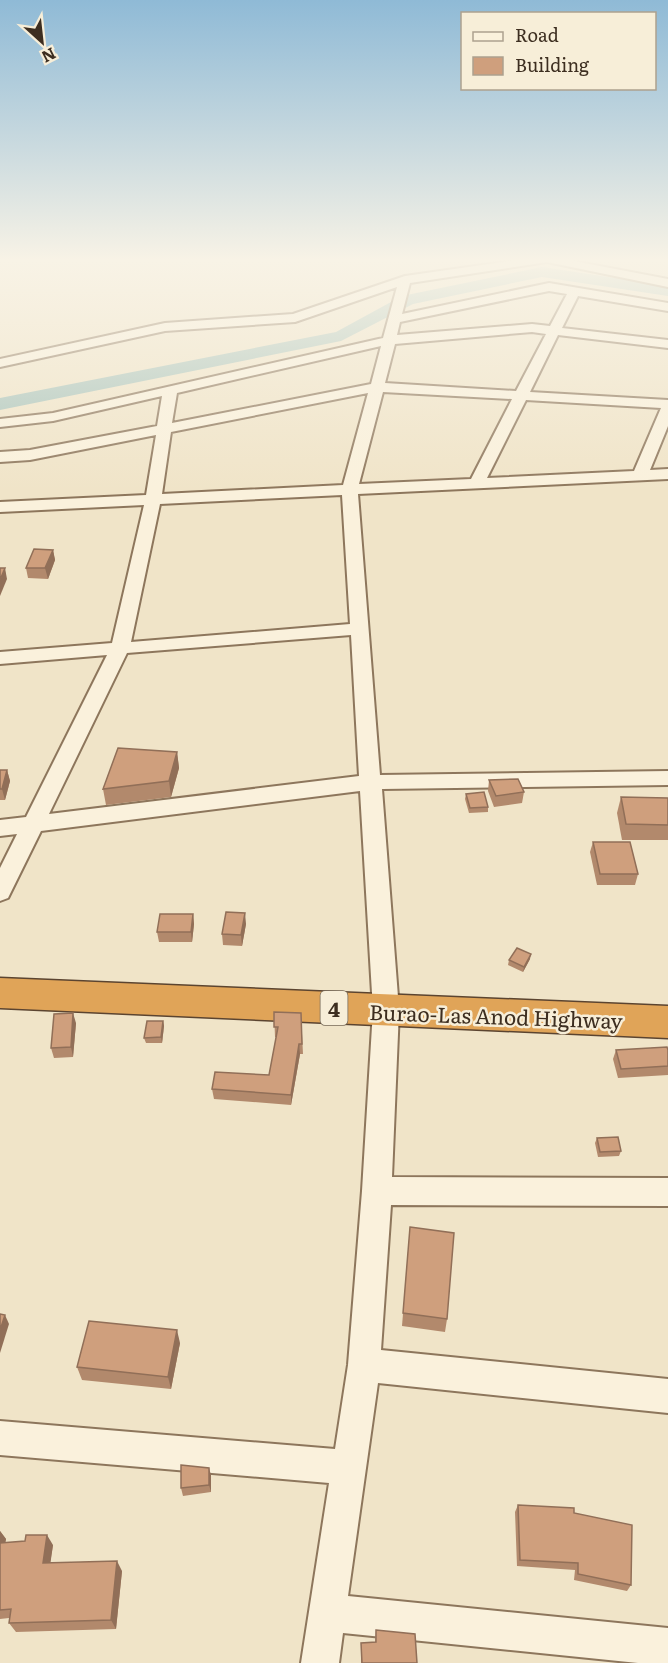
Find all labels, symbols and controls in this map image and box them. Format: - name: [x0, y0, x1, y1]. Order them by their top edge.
- north arrow: [12, 12, 72, 72]
- legend: [461, 12, 656, 90]
- text: Road: [515, 21, 559, 48]
- text: N: [38, 43, 61, 70]
- text: Building: [515, 51, 590, 78]
- road number: 4: [320, 991, 348, 1025]
- street label: Burao-Las Anod Highway: [369, 995, 624, 1035]

